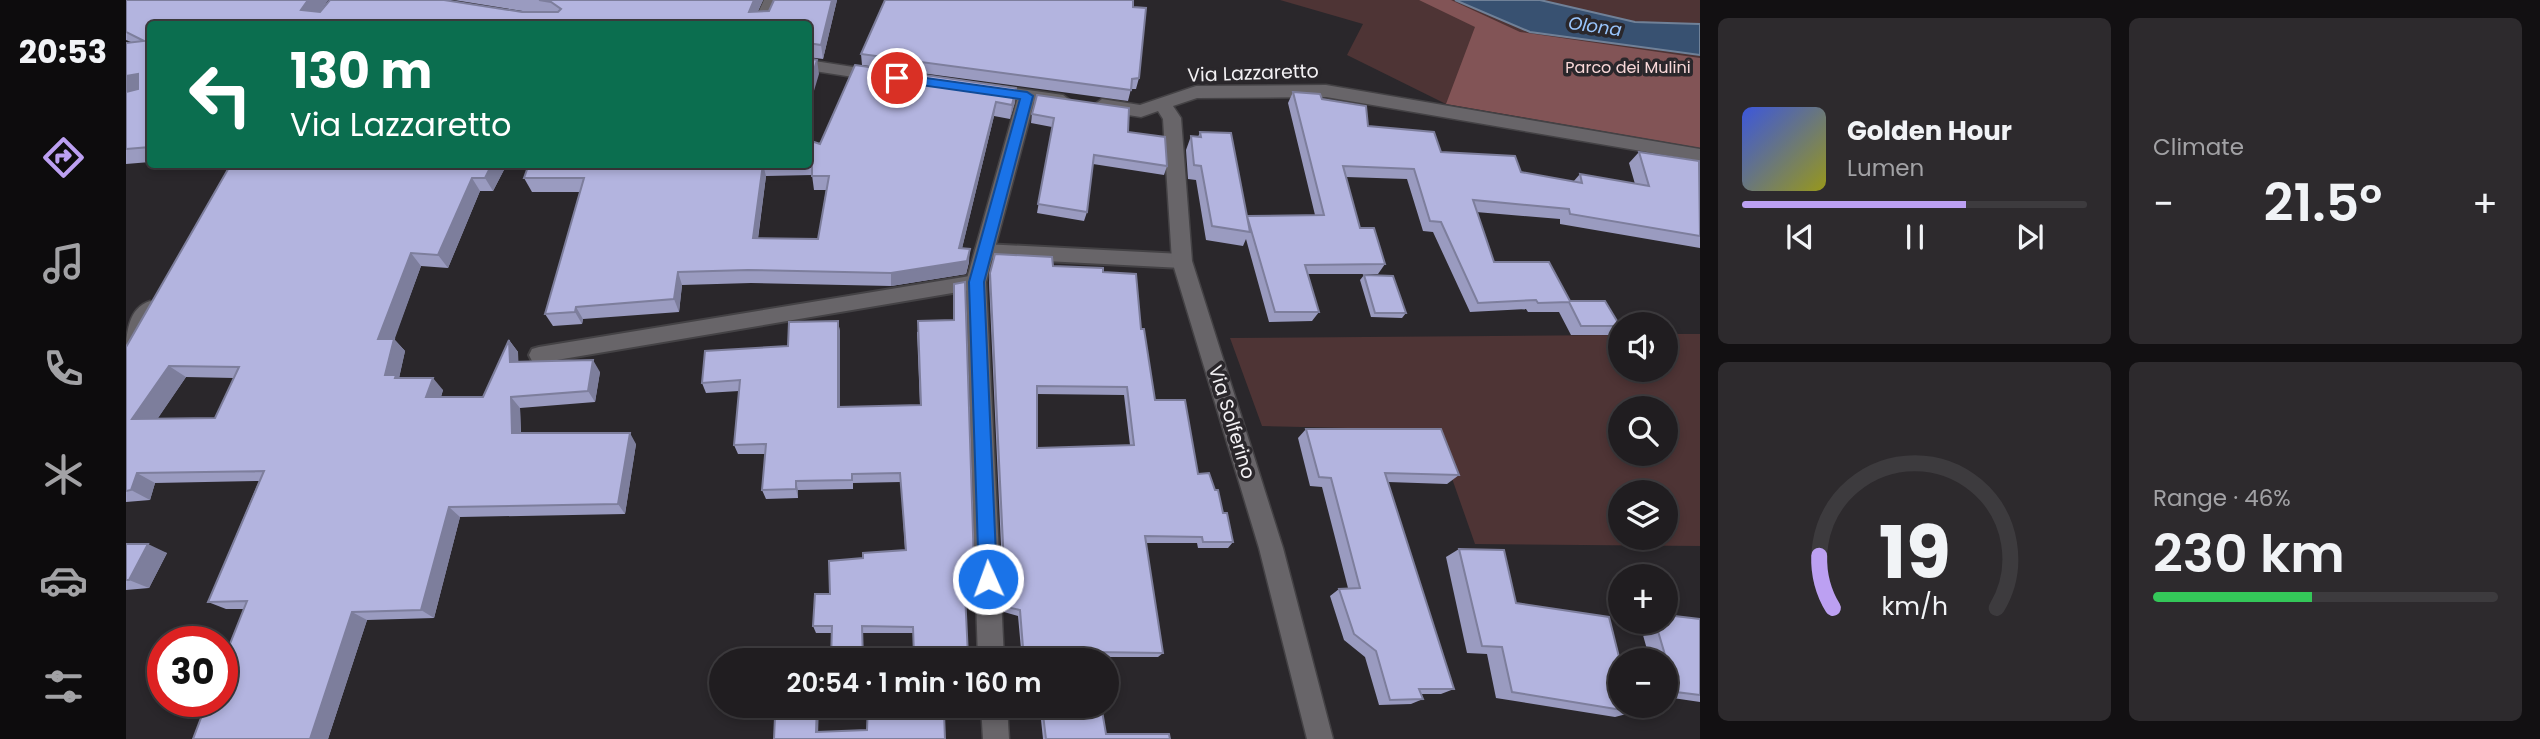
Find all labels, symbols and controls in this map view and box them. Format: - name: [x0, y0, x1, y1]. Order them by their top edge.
- water label: Olona: [1567, 10, 1623, 42]
- text: 20:53: [19, 29, 107, 74]
- text: 130 m: [290, 37, 432, 105]
- pin: [867, 48, 927, 108]
- icon: left: [175, 49, 266, 140]
- park label: Parco dei Mulini: [1565, 56, 1691, 79]
- street label: Via Lazzaretto: [1187, 57, 1319, 89]
- icon: arrive: [878, 59, 916, 97]
- text: Via Lazzaretto: [290, 102, 511, 147]
- text: Golden Hour: [1847, 113, 2012, 149]
- text: Climate: [2153, 131, 2244, 163]
- icon: directions: [39, 133, 88, 182]
- text: Lumen: [1847, 152, 1924, 184]
- text: 21.5°: [2264, 166, 2382, 239]
- text: −: [2153, 177, 2174, 230]
- text: +: [2472, 177, 2498, 230]
- icon: previous: [1781, 218, 1819, 256]
- icon: pause: [1896, 218, 1934, 256]
- icon: next: [2011, 218, 2049, 256]
- icon: music: [39, 239, 88, 288]
- map controls: [1608, 312, 1678, 718]
- button: sound: [1608, 312, 1678, 382]
- icon: phone: [39, 344, 88, 393]
- street label: Via Solferino: [1202, 362, 1262, 482]
- button: search: [1608, 396, 1678, 466]
- icon: climate: [39, 450, 88, 499]
- button: layers: [1608, 480, 1678, 550]
- text: Range · 46%: [2153, 482, 2291, 514]
- text: 19: [1878, 502, 1951, 603]
- text: 230 km: [2153, 517, 2345, 590]
- position arrow: [951, 542, 1025, 616]
- icon: car: [39, 556, 88, 605]
- button: +: [1608, 564, 1678, 634]
- text: km/h: [1881, 588, 1948, 623]
- speed limit sign: 30: [147, 626, 238, 717]
- button: −: [1608, 648, 1678, 718]
- icon: filters: [39, 662, 88, 711]
- text: 20:54 · 1 min · 160 m: [787, 665, 1041, 701]

